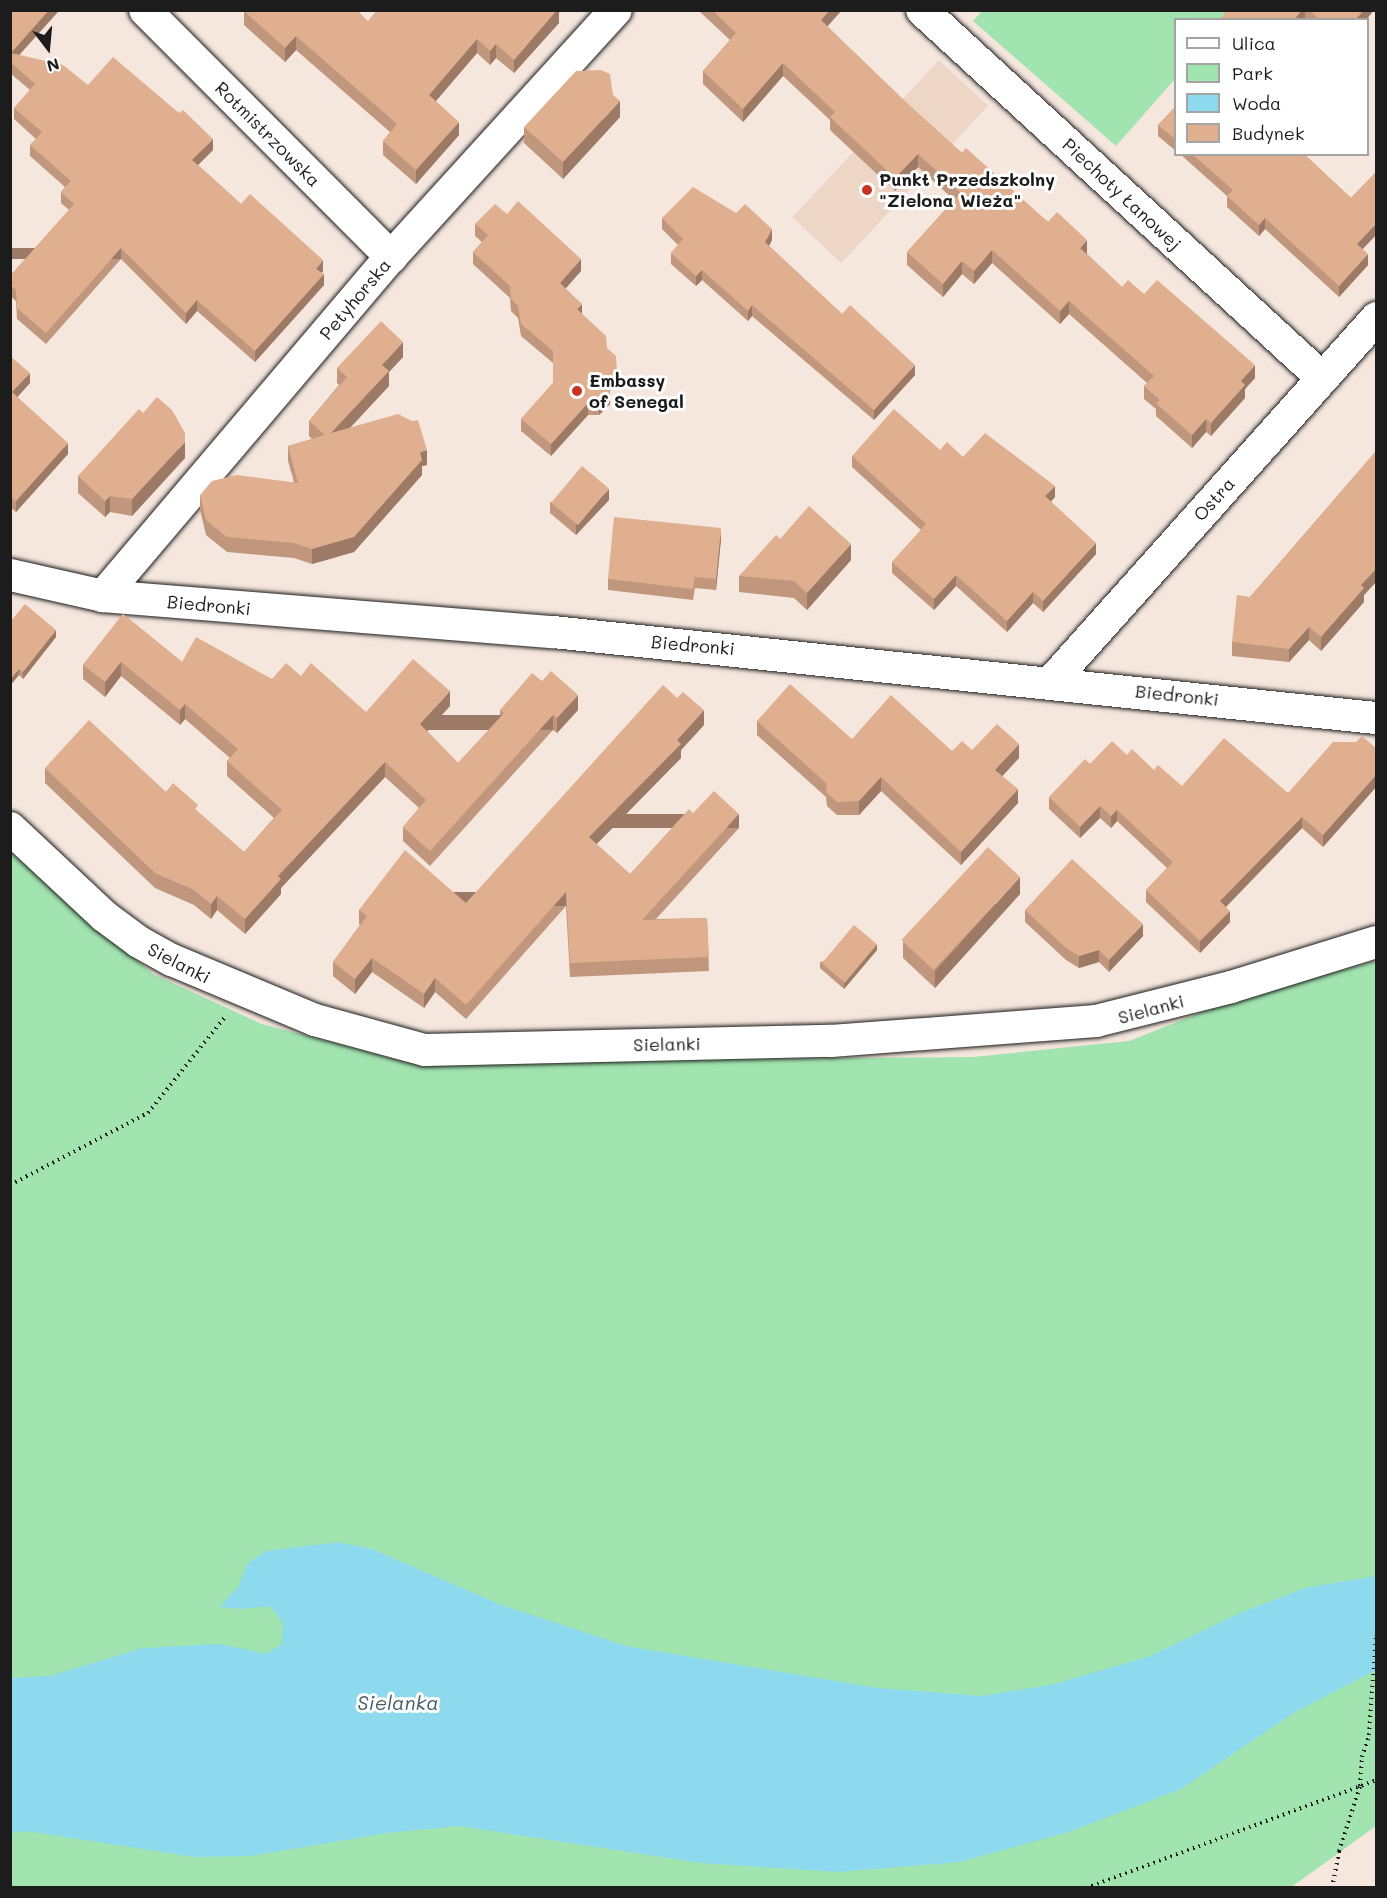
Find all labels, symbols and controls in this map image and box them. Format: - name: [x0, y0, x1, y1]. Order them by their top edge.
- north arrow: [18, 18, 78, 78]
- legend: [1174, 18, 1369, 156]
- text: Ulica: [1232, 31, 1276, 55]
- text: N: [44, 54, 62, 78]
- text: Park: [1232, 61, 1273, 85]
- street label: Rotmistrzowska: [211, 77, 325, 191]
- text: Woda: [1232, 91, 1281, 115]
- text: Budynek: [1232, 121, 1305, 145]
- street label: Piechoty Łanowej: [1058, 133, 1186, 255]
- place label: Punkt Przedszkolny "Zielona Wieża": [879, 169, 1055, 212]
- marker: Punkt Przedszkolny "Zielona Wieża": [860, 183, 874, 197]
- street label: Petyhorska: [315, 254, 395, 344]
- place label: Embassy of Senegal: [589, 370, 684, 412]
- marker: Embassy of Senegal: [570, 384, 584, 398]
- street label: Ostra: [1189, 473, 1239, 525]
- street label: Biedronki: [166, 591, 252, 619]
- street label: Biedronki: [650, 631, 736, 659]
- street label: Biedronki: [1134, 680, 1220, 710]
- street label: Sielanki: [144, 938, 214, 988]
- street label: Sielanki: [1116, 990, 1186, 1028]
- street label: Sielanki: [633, 1033, 701, 1055]
- water label: Sielanka: [357, 1690, 439, 1714]

